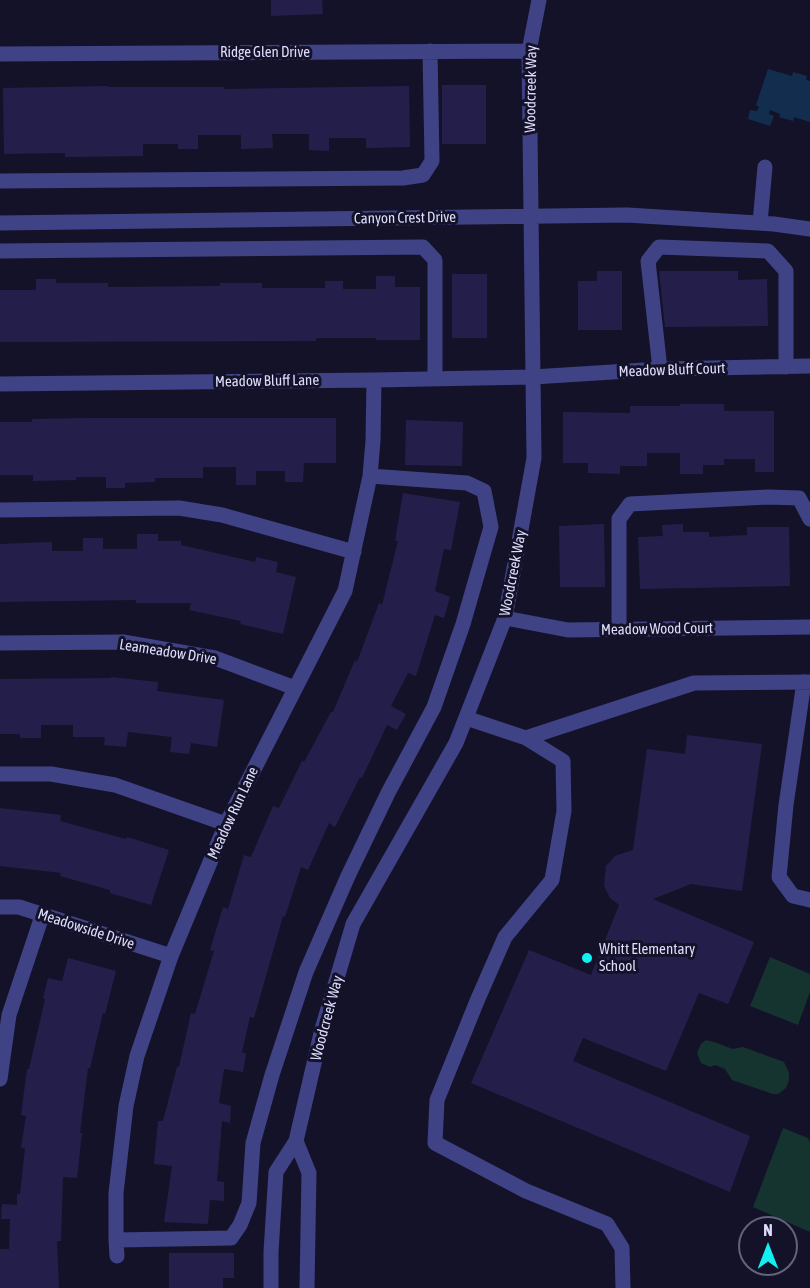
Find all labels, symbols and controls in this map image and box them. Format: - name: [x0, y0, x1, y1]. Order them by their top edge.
- street label: Ridge Glen Drive: [220, 43, 310, 61]
- street label: Woodcreek Way: [521, 45, 541, 133]
- street label: Canyon Crest Drive: [354, 208, 456, 228]
- street label: Meadow Bluff Court: [618, 359, 726, 381]
- street label: Meadow Bluff Lane: [215, 371, 319, 391]
- street label: Woodcreek Way: [496, 528, 530, 618]
- street label: Meadow Wood Court: [601, 619, 713, 639]
- street label: Leameadow Drive: [118, 635, 218, 669]
- street label: Meadow Run Lane: [204, 764, 262, 862]
- street label: Meadowside Drive: [35, 905, 137, 953]
- place label: Whitt Elementary School: [599, 940, 695, 975]
- marker: Whitt Elementary School: [580, 951, 594, 965]
- street label: Woodcreek Way: [307, 973, 347, 1063]
- north arrow: [738, 1216, 798, 1276]
- text: N: [763, 1221, 773, 1239]

